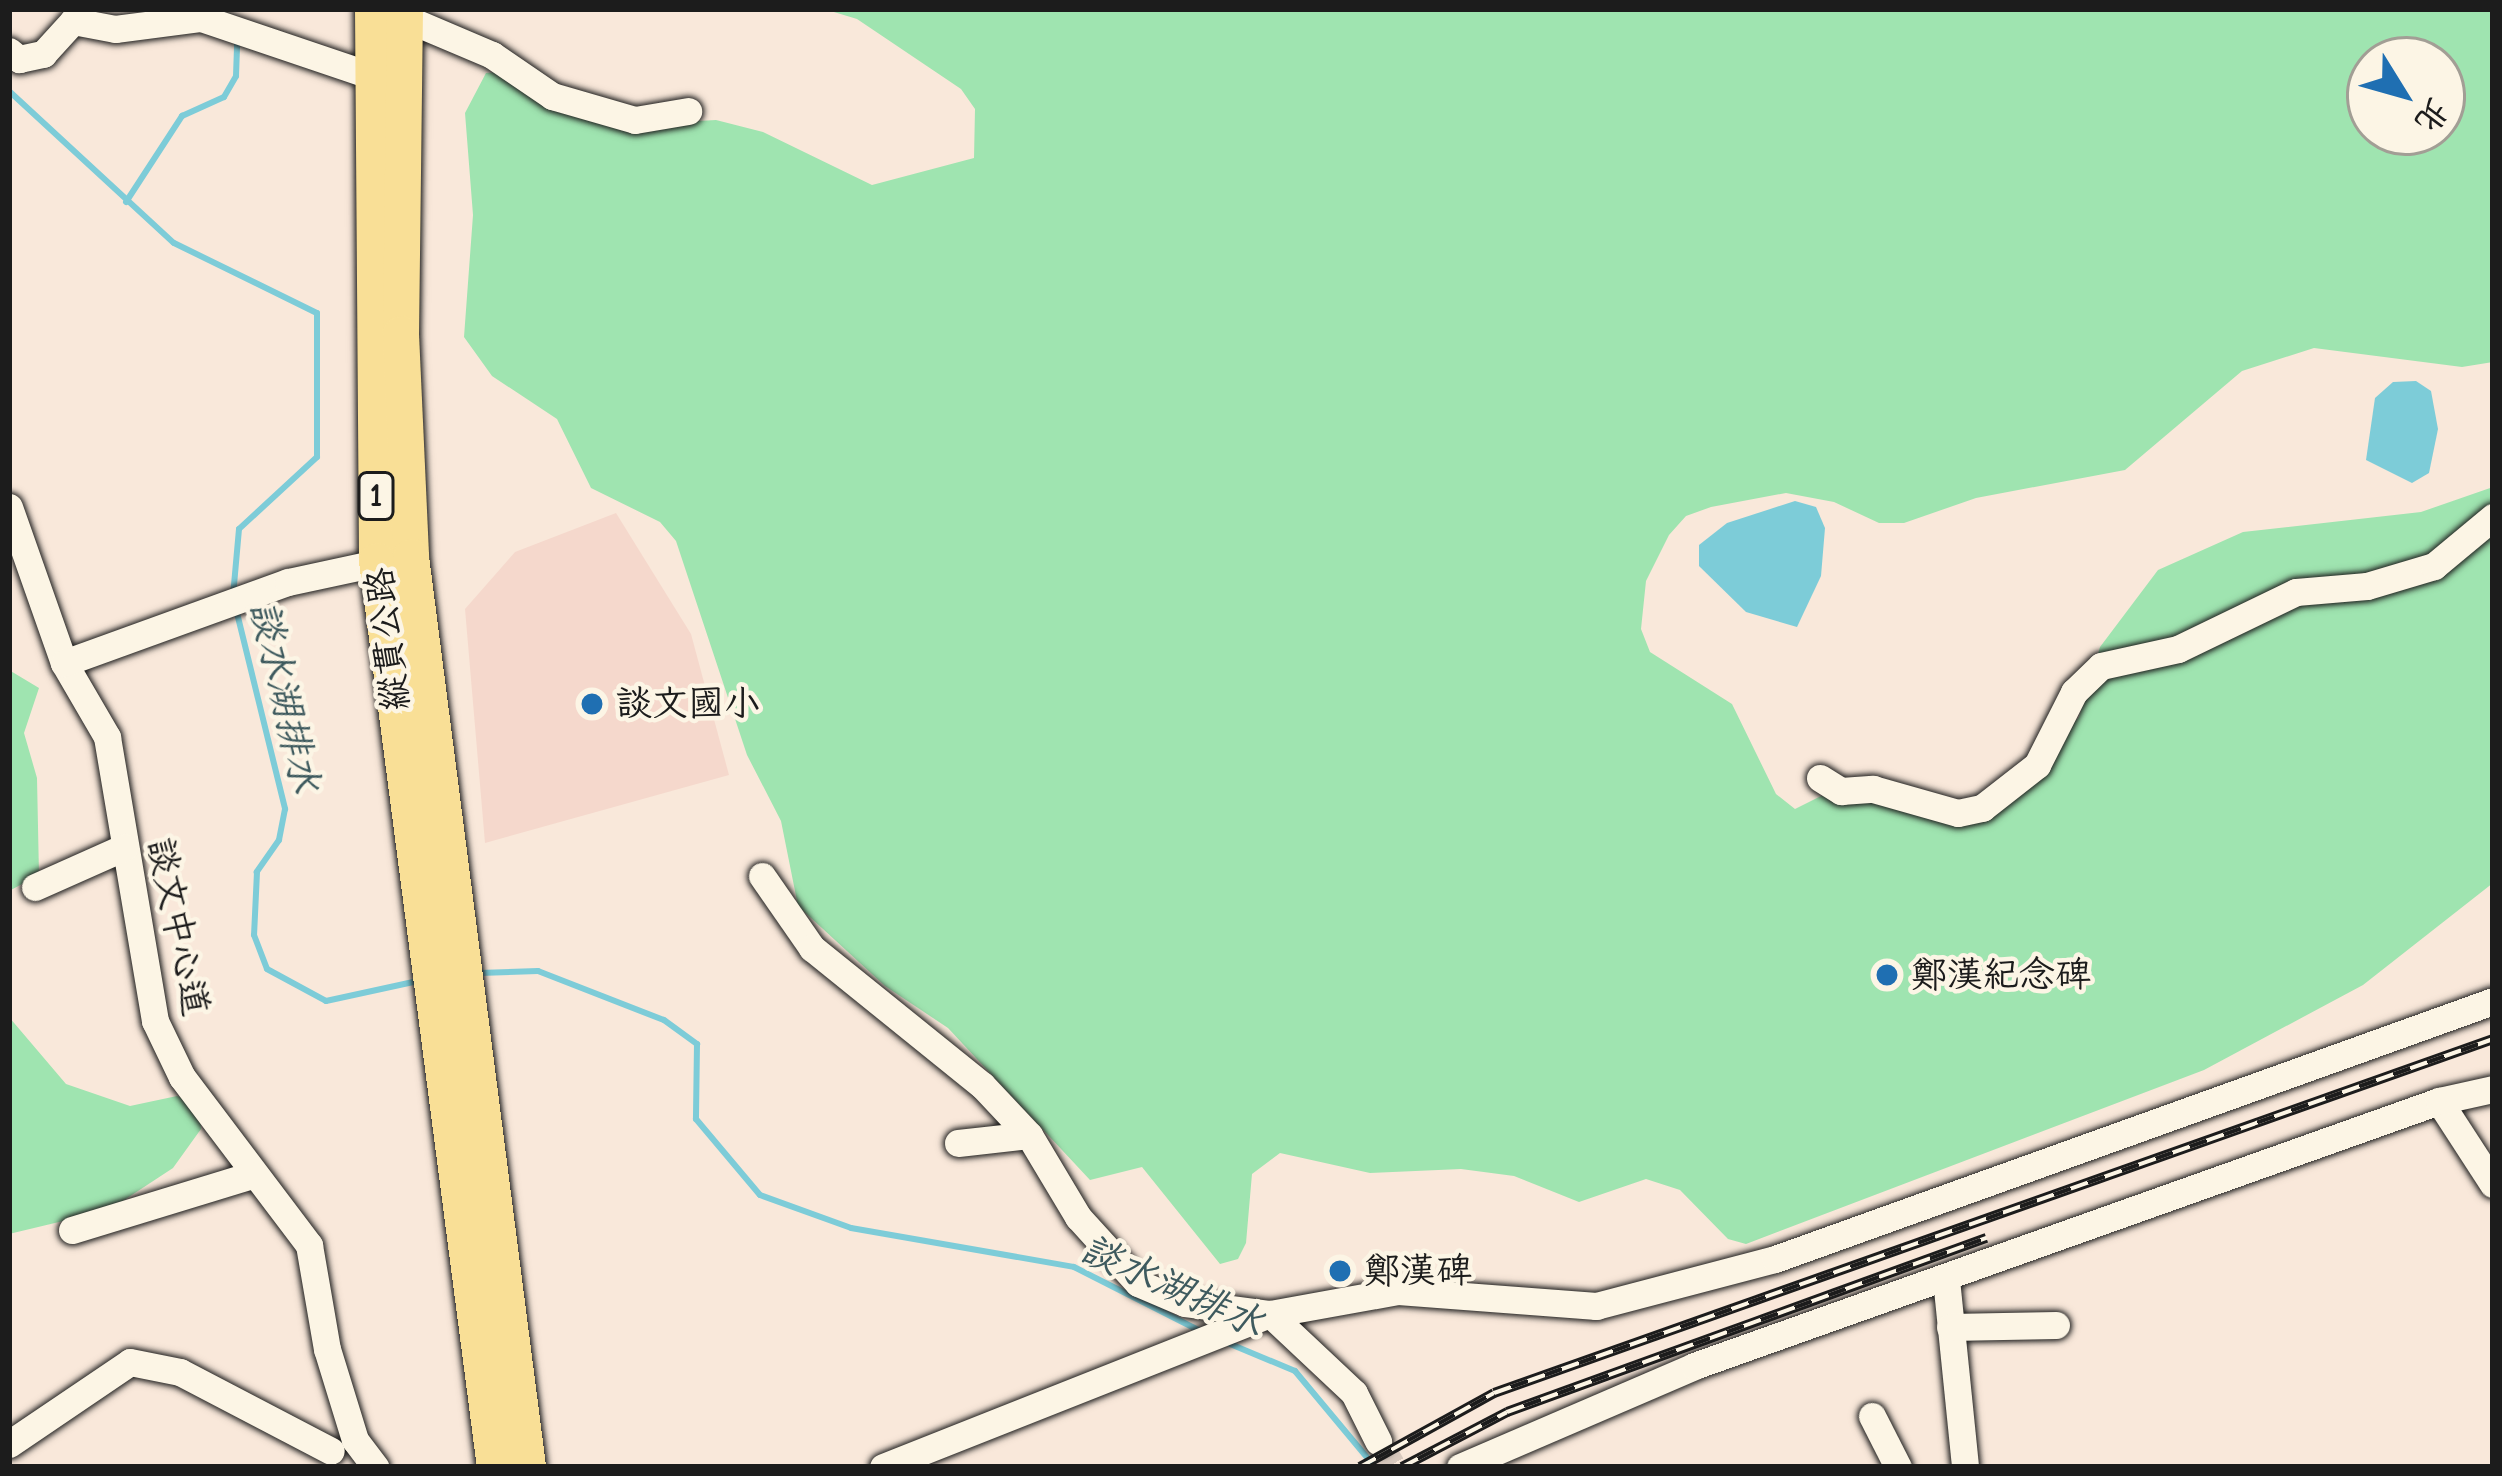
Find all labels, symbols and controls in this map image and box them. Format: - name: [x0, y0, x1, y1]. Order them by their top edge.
- north arrow: [2346, 36, 2466, 156]
- text: 北: [2407, 91, 2457, 140]
- road number: 1: [355, 469, 397, 523]
- street label: 縱貫公路: [358, 565, 418, 713]
- water label: 談水湖排水: [239, 597, 329, 797]
- place label: 談文國小: [616, 682, 760, 726]
- marker: 談文國小: [579, 691, 605, 717]
- street label: 談文中心道: [138, 834, 218, 1020]
- place label: 鄭漢紀念碑: [1911, 953, 2091, 997]
- marker: 鄭漢紀念碑: [1874, 962, 1900, 988]
- water label: 談水湖排水: [1073, 1226, 1271, 1348]
- place label: 鄭漢碑: [1364, 1249, 1472, 1293]
- marker: 鄭漢碑: [1327, 1258, 1353, 1284]

